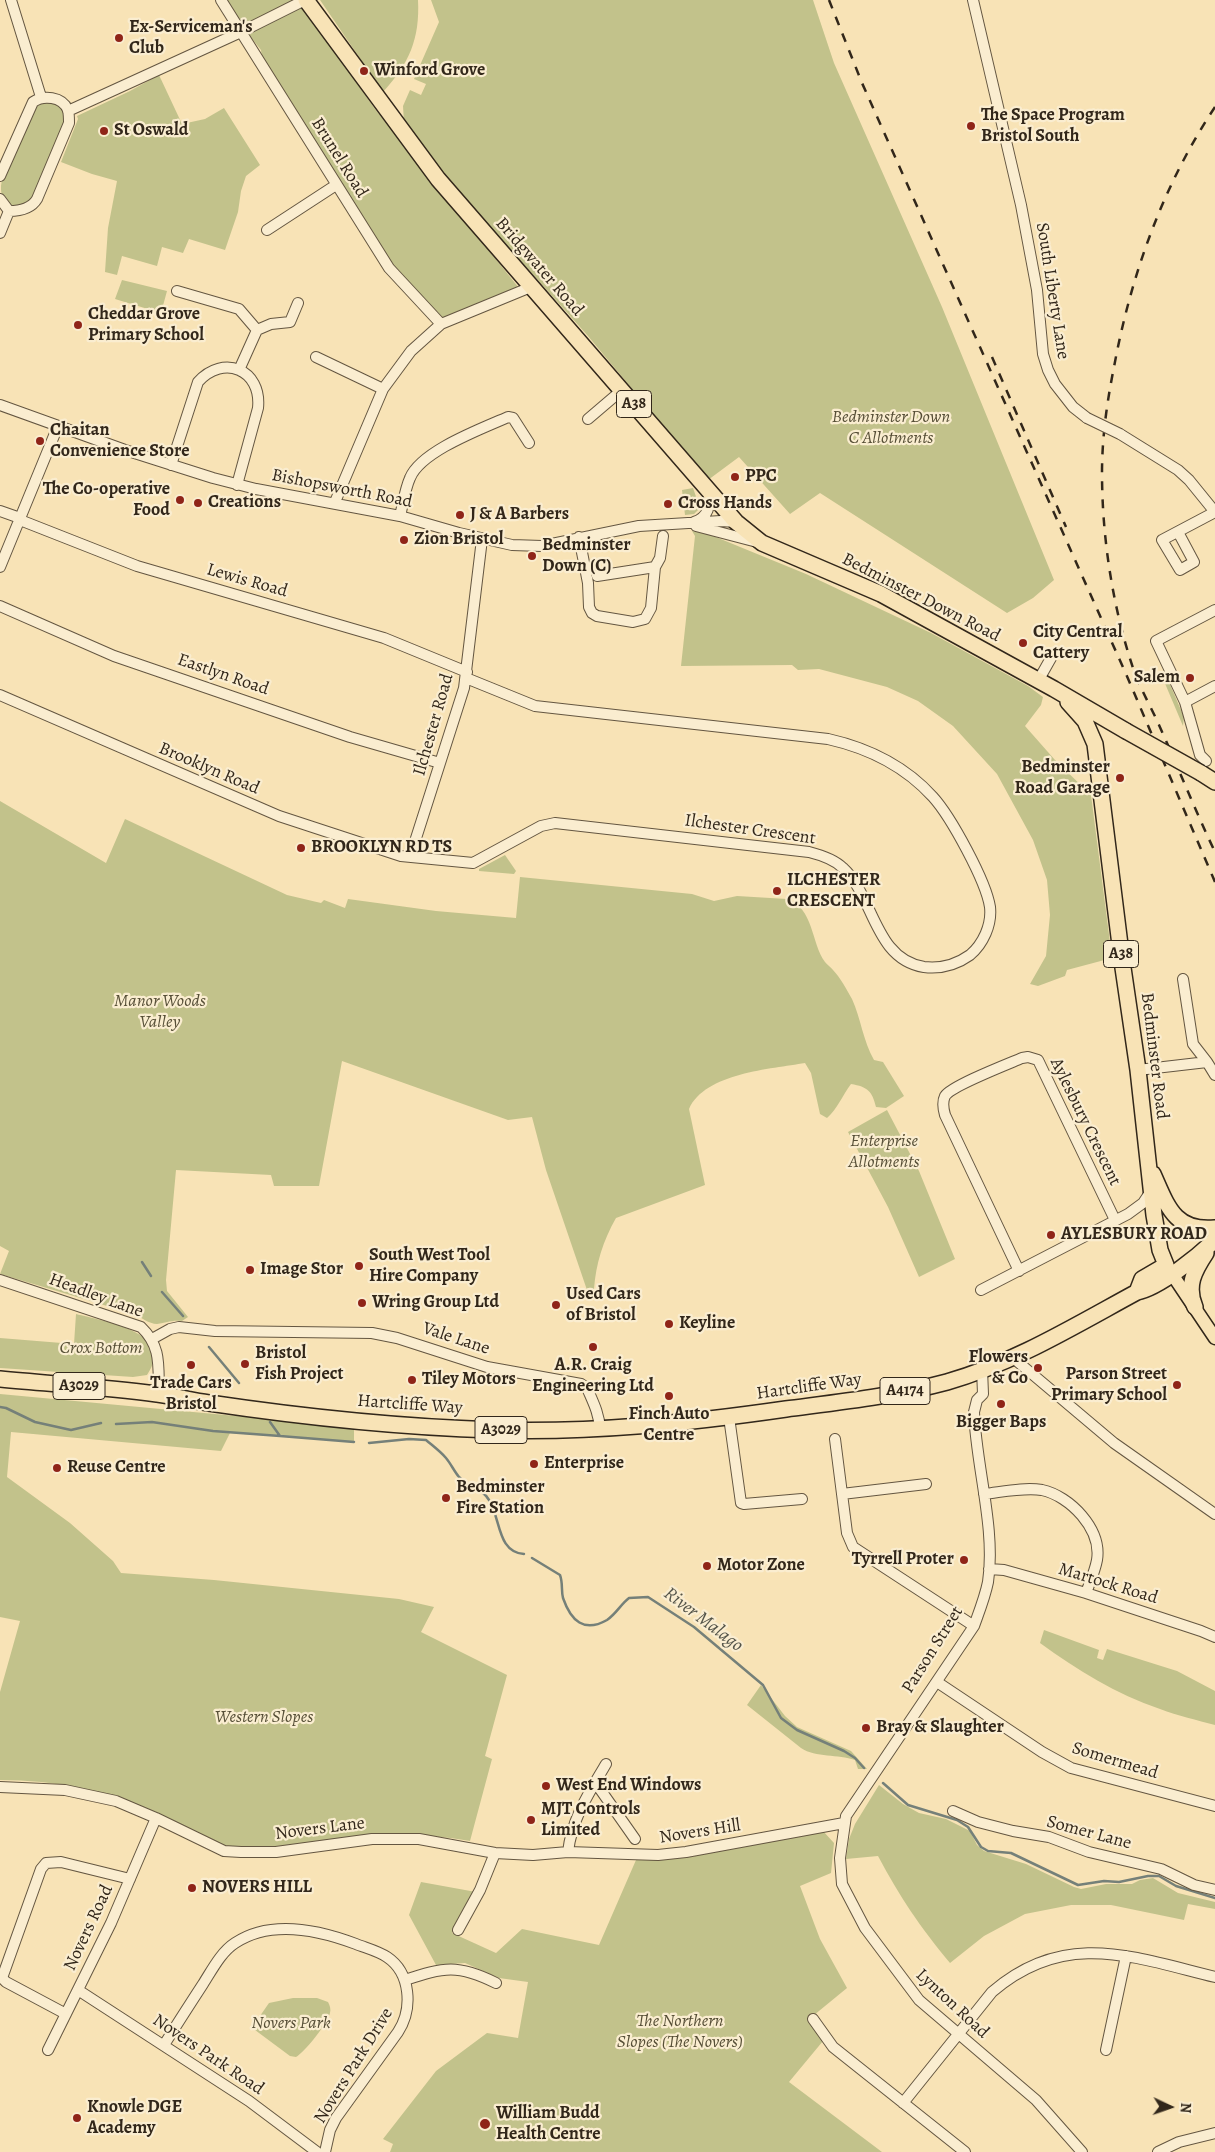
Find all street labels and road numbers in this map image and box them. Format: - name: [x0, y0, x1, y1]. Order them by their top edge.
- street label: Brunel Road: [306, 114, 372, 202]
- street label: Bridgwater Road: [490, 213, 588, 321]
- street label: South Liberty Lane: [1031, 221, 1073, 361]
- road number: A38: [616, 390, 652, 418]
- street label: Bishopsworth Road: [270, 465, 414, 513]
- street label: Bedminster Down Road: [838, 549, 1004, 647]
- street label: Lewis Road: [204, 559, 290, 603]
- street label: Eastlyn Road: [174, 649, 272, 701]
- street label: Ilchester Road: [409, 671, 459, 779]
- street label: Brooklyn Road: [155, 738, 263, 800]
- street label: Ilchester Crescent: [683, 810, 817, 850]
- road number: A38: [1104, 941, 1138, 968]
- street label: Bedminster Road: [1136, 991, 1172, 1121]
- street label: Aylesbury Crescent: [1045, 1055, 1125, 1189]
- street label: Headley Lane: [46, 1269, 146, 1323]
- street label: Vale Lane: [420, 1318, 492, 1360]
- street label: Hartcliffe Way: [755, 1369, 863, 1405]
- road number: A3029: [53, 1372, 105, 1400]
- road number: A4174: [880, 1378, 930, 1404]
- street label: Hartcliffe Way: [357, 1391, 463, 1419]
- road number: A3029: [475, 1416, 527, 1444]
- street label: Martock Road: [1056, 1559, 1160, 1609]
- street label: Parson Street: [898, 1602, 968, 1698]
- street label: Somermead: [1069, 1738, 1161, 1784]
- street label: Somer Lane: [1044, 1811, 1134, 1855]
- street label: Novers Lane: [274, 1813, 366, 1845]
- street label: Novers Hill: [658, 1815, 742, 1849]
- street label: Novers Road: [60, 1882, 118, 1974]
- street label: Lynton Road: [911, 1965, 993, 2043]
- street label: Novers Park Drive: [310, 2004, 398, 2128]
- street label: Novers Park Road: [148, 2010, 268, 2100]

